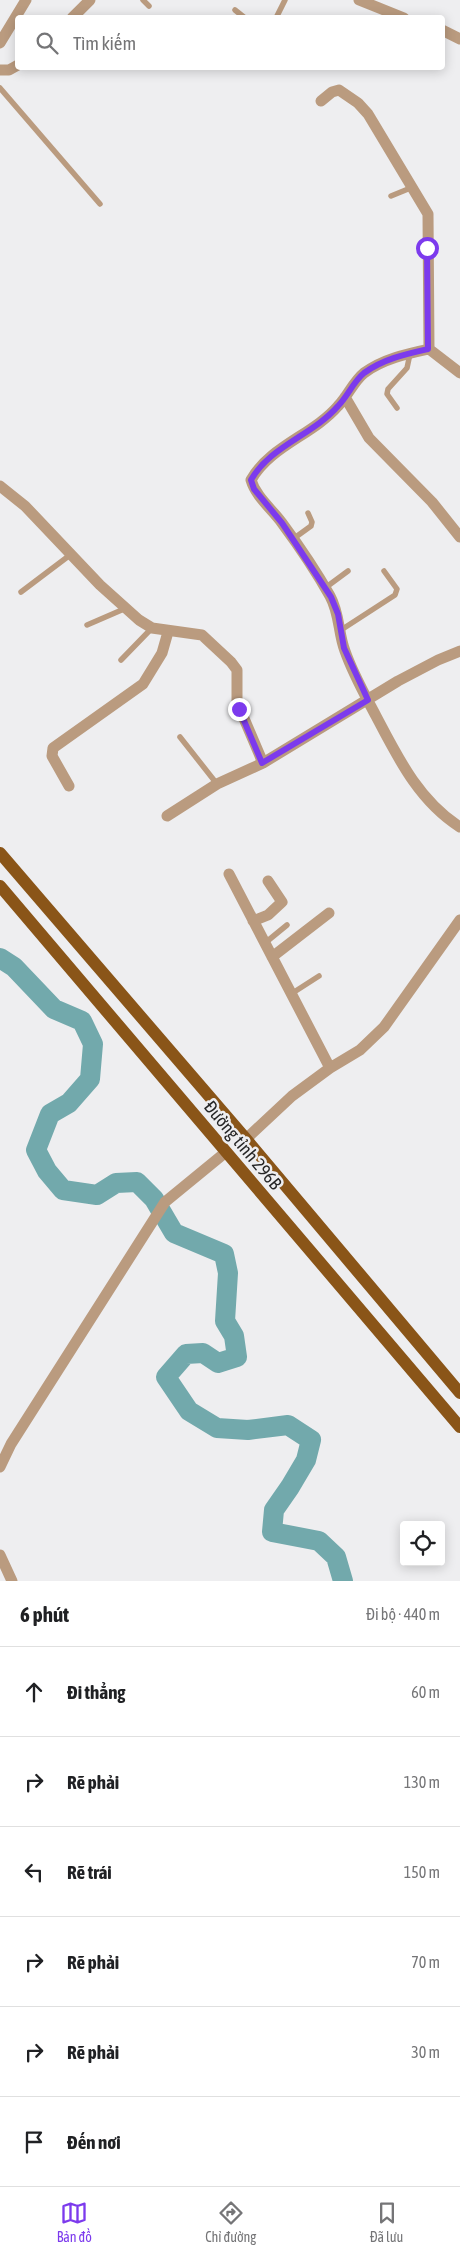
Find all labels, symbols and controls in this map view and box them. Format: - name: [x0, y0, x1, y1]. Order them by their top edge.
- search box: [15, 15, 445, 70]
- icon: search: [33, 29, 61, 57]
- text: Tìm kiếm: [73, 32, 136, 54]
- route start: [416, 237, 439, 260]
- route end: [228, 698, 251, 721]
- street label: Đường tỉnh 296B: [200, 1096, 286, 1194]
- map controls: [400, 1521, 445, 1566]
- button: locate: [400, 1521, 445, 1566]
- text: 6 phút: [20, 1602, 69, 1626]
- text: Đi bộ · 440 m: [366, 1605, 440, 1623]
- icon: ahead: [20, 1678, 48, 1706]
- text: Đi thẳng: [67, 1681, 126, 1703]
- text: 60 m: [411, 1683, 440, 1701]
- icon: right: [20, 1768, 48, 1796]
- text: Rẽ phải: [67, 1771, 119, 1793]
- text: 130 m: [404, 1773, 440, 1791]
- icon: left: [20, 1858, 48, 1886]
- text: Rẽ trái: [67, 1861, 112, 1883]
- text: 150 m: [404, 1863, 440, 1881]
- icon: right: [20, 1948, 48, 1976]
- text: Rẽ phải: [67, 1951, 119, 1973]
- text: 70 m: [411, 1953, 440, 1971]
- icon: right: [20, 2038, 48, 2066]
- text: Rẽ phải: [67, 2041, 119, 2063]
- text: 30 m: [411, 2043, 440, 2061]
- icon: arrive: [20, 2128, 48, 2156]
- text: Đến nơi: [67, 2131, 121, 2153]
- tab: Bản đồ: [57, 2199, 92, 2245]
- tab: Chỉ đường: [205, 2199, 256, 2245]
- tab: Đã lưu: [370, 2199, 403, 2245]

